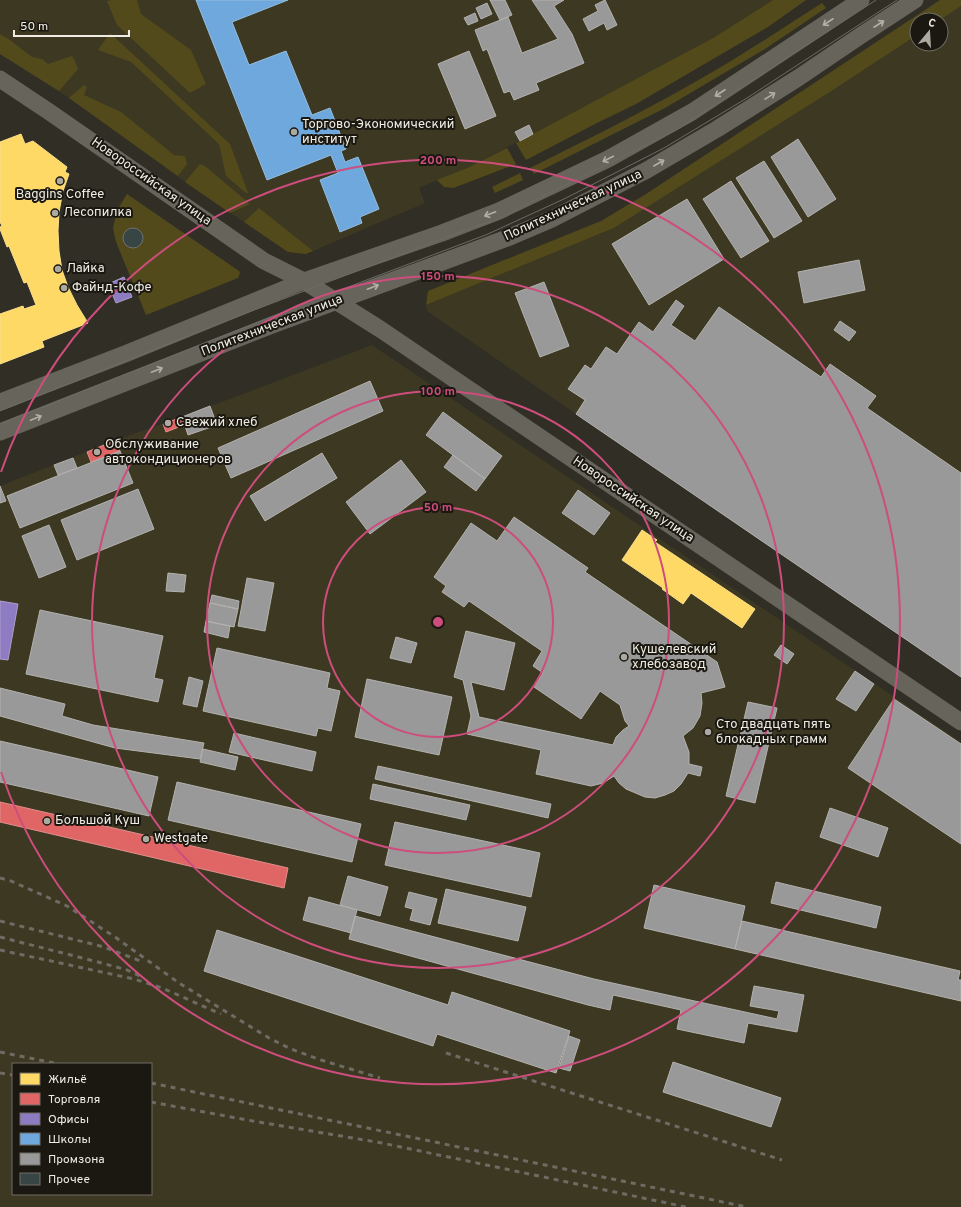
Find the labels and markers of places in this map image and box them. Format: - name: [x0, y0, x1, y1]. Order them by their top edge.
- place label: Торгово-Экономический институт: [302, 117, 454, 148]
- marker: Торгово-Экономический институт: [289, 127, 299, 137]
- marker: Baggins Coffee: [55, 176, 65, 186]
- place label: Baggins Coffee: [16, 187, 104, 203]
- place label: Лесопилка: [63, 205, 132, 221]
- marker: Лесопилка: [50, 208, 60, 218]
- place label: Лайка: [66, 261, 105, 277]
- marker: Лайка: [53, 264, 63, 274]
- place label: Файнд-Кофе: [72, 280, 152, 296]
- marker: Файнд-Кофе: [59, 283, 69, 293]
- place label: Свежий хлеб: [176, 415, 257, 431]
- marker: Свежий хлеб: [163, 418, 173, 428]
- place label: Обслуживание автокондиционеров: [105, 437, 231, 468]
- marker: Обслуживание автокондиционеров: [92, 447, 102, 457]
- centre of rings: [431, 615, 445, 629]
- place label: Кушелевский хлебозавод: [632, 642, 716, 673]
- marker: Кушелевский хлебозавод: [619, 652, 629, 662]
- place label: Сто двадцать пять блокадных грамм: [716, 717, 831, 748]
- marker: Сто двадцать пять блокадных грамм: [703, 727, 713, 737]
- place label: Большой Куш: [55, 813, 140, 829]
- marker: Большой Куш: [42, 816, 52, 826]
- place label: Westgate: [154, 831, 208, 847]
- marker: Westgate: [141, 834, 151, 844]

